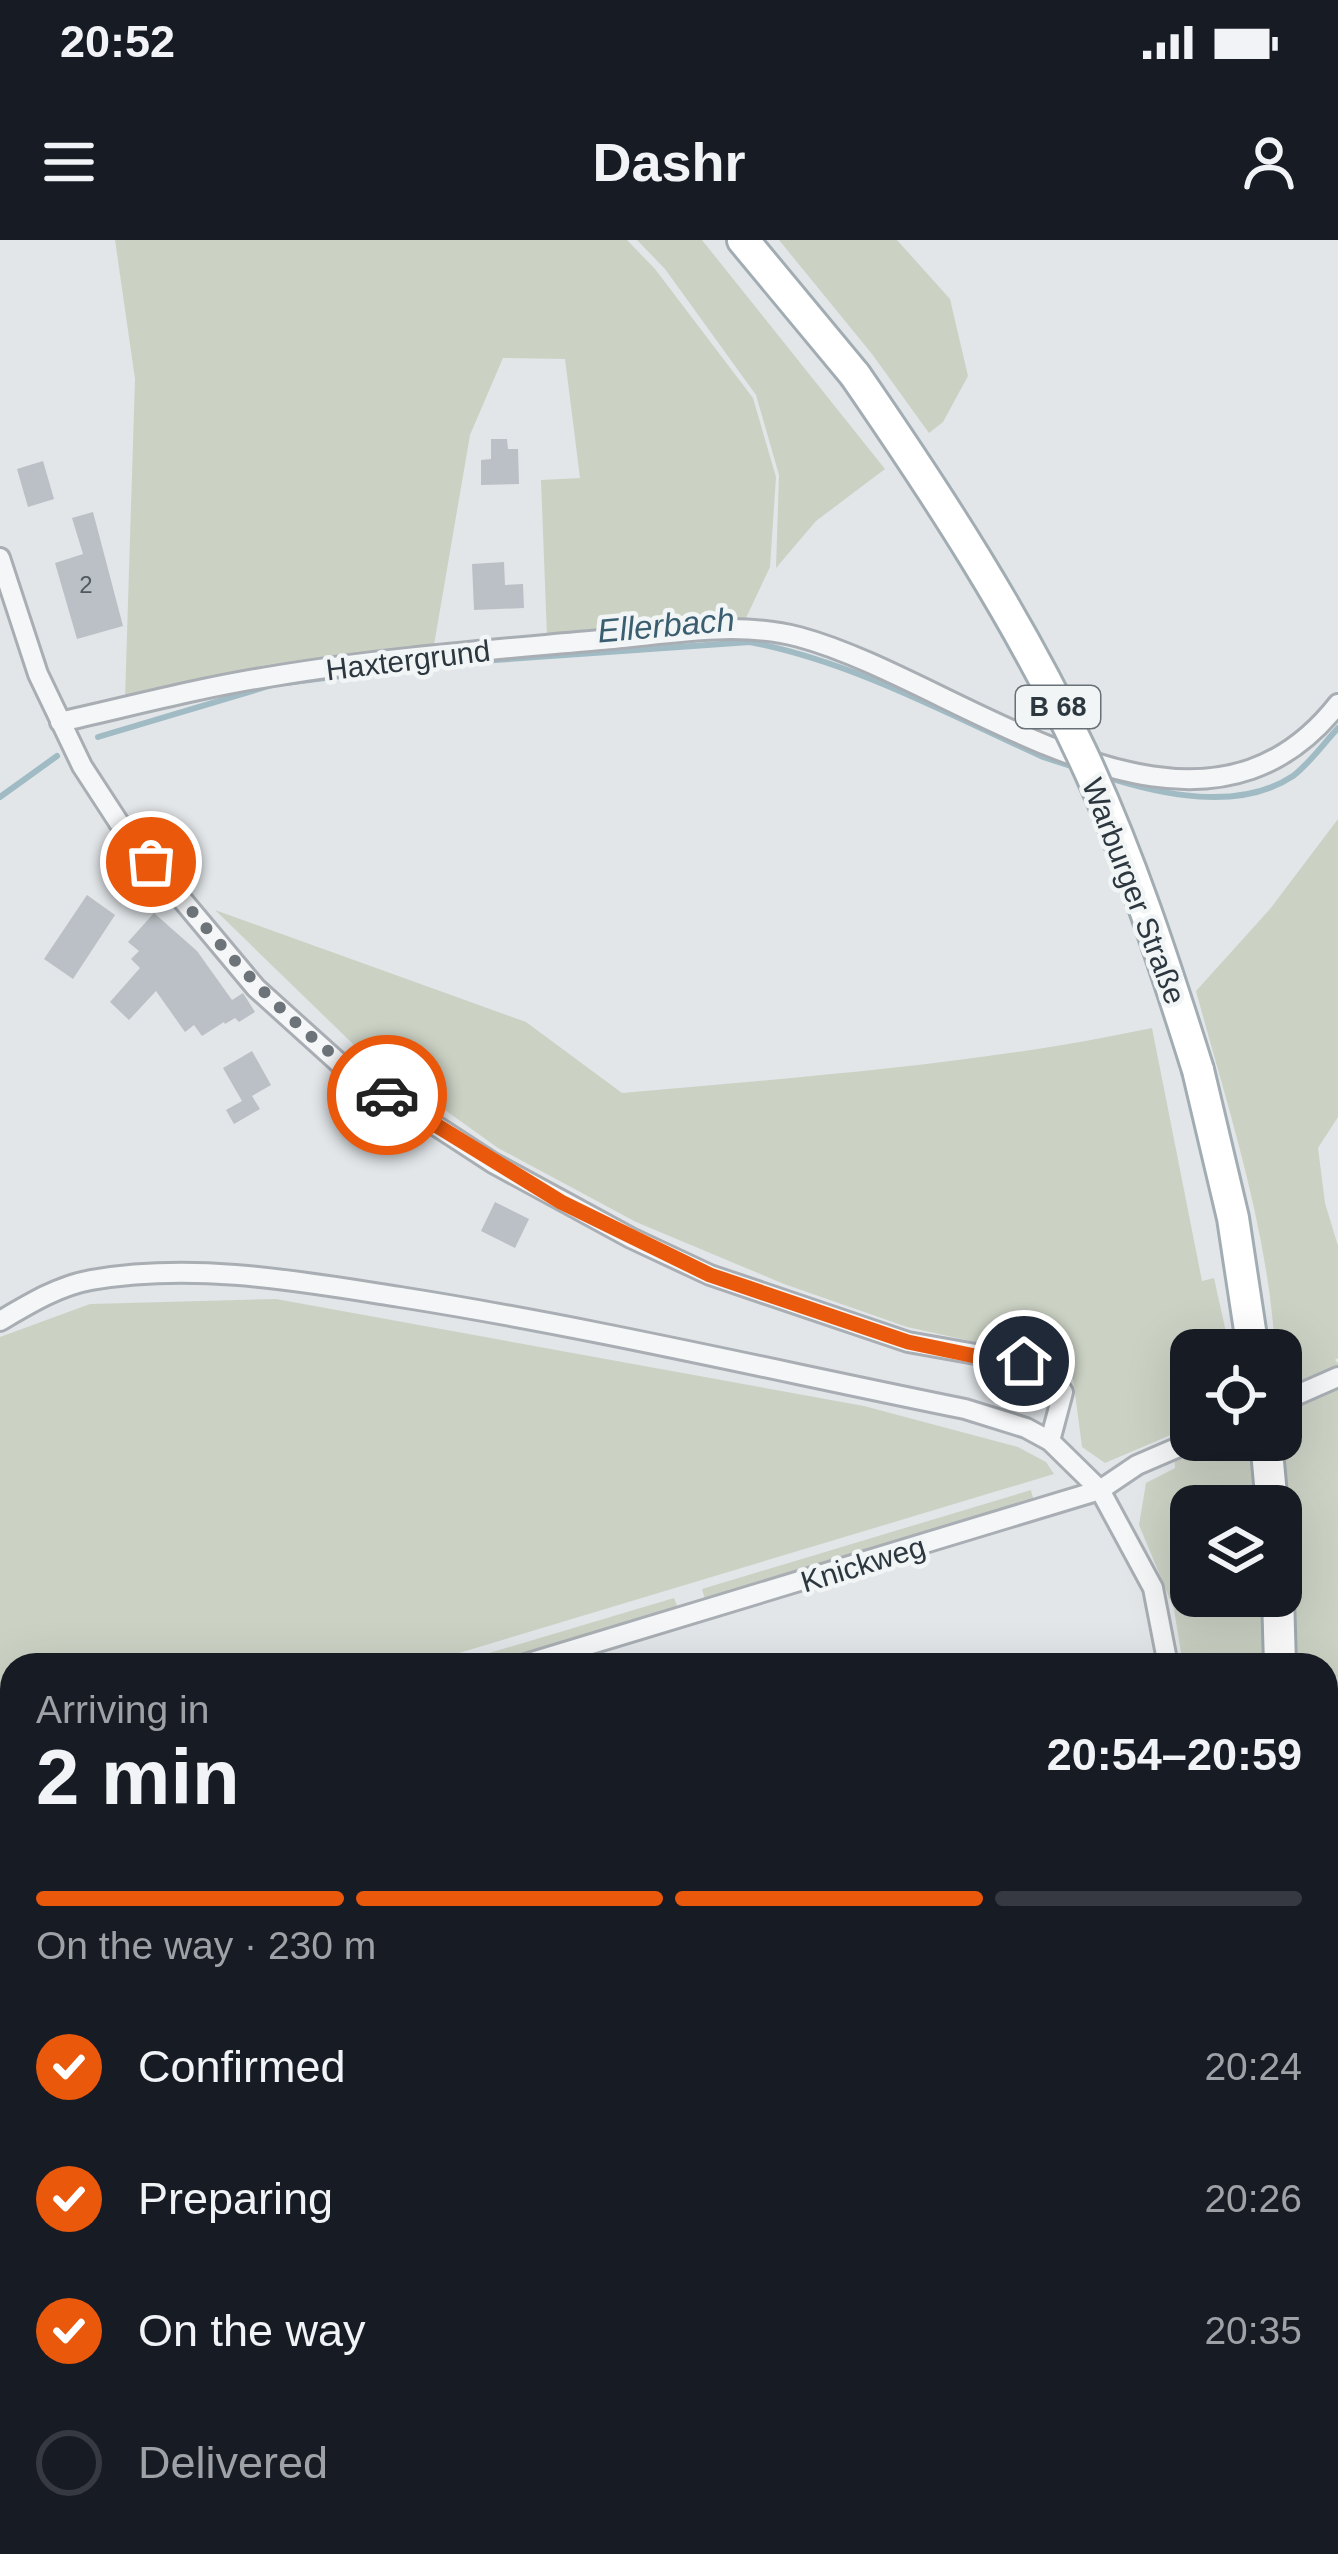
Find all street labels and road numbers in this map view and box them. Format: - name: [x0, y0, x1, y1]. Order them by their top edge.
- street label: Haxtergrund: [324, 634, 492, 686]
- road number: B 68: [1016, 686, 1100, 728]
- street label: Warburger Straße: [1076, 774, 1192, 1008]
- street label: Knickweg: [797, 1529, 929, 1599]

